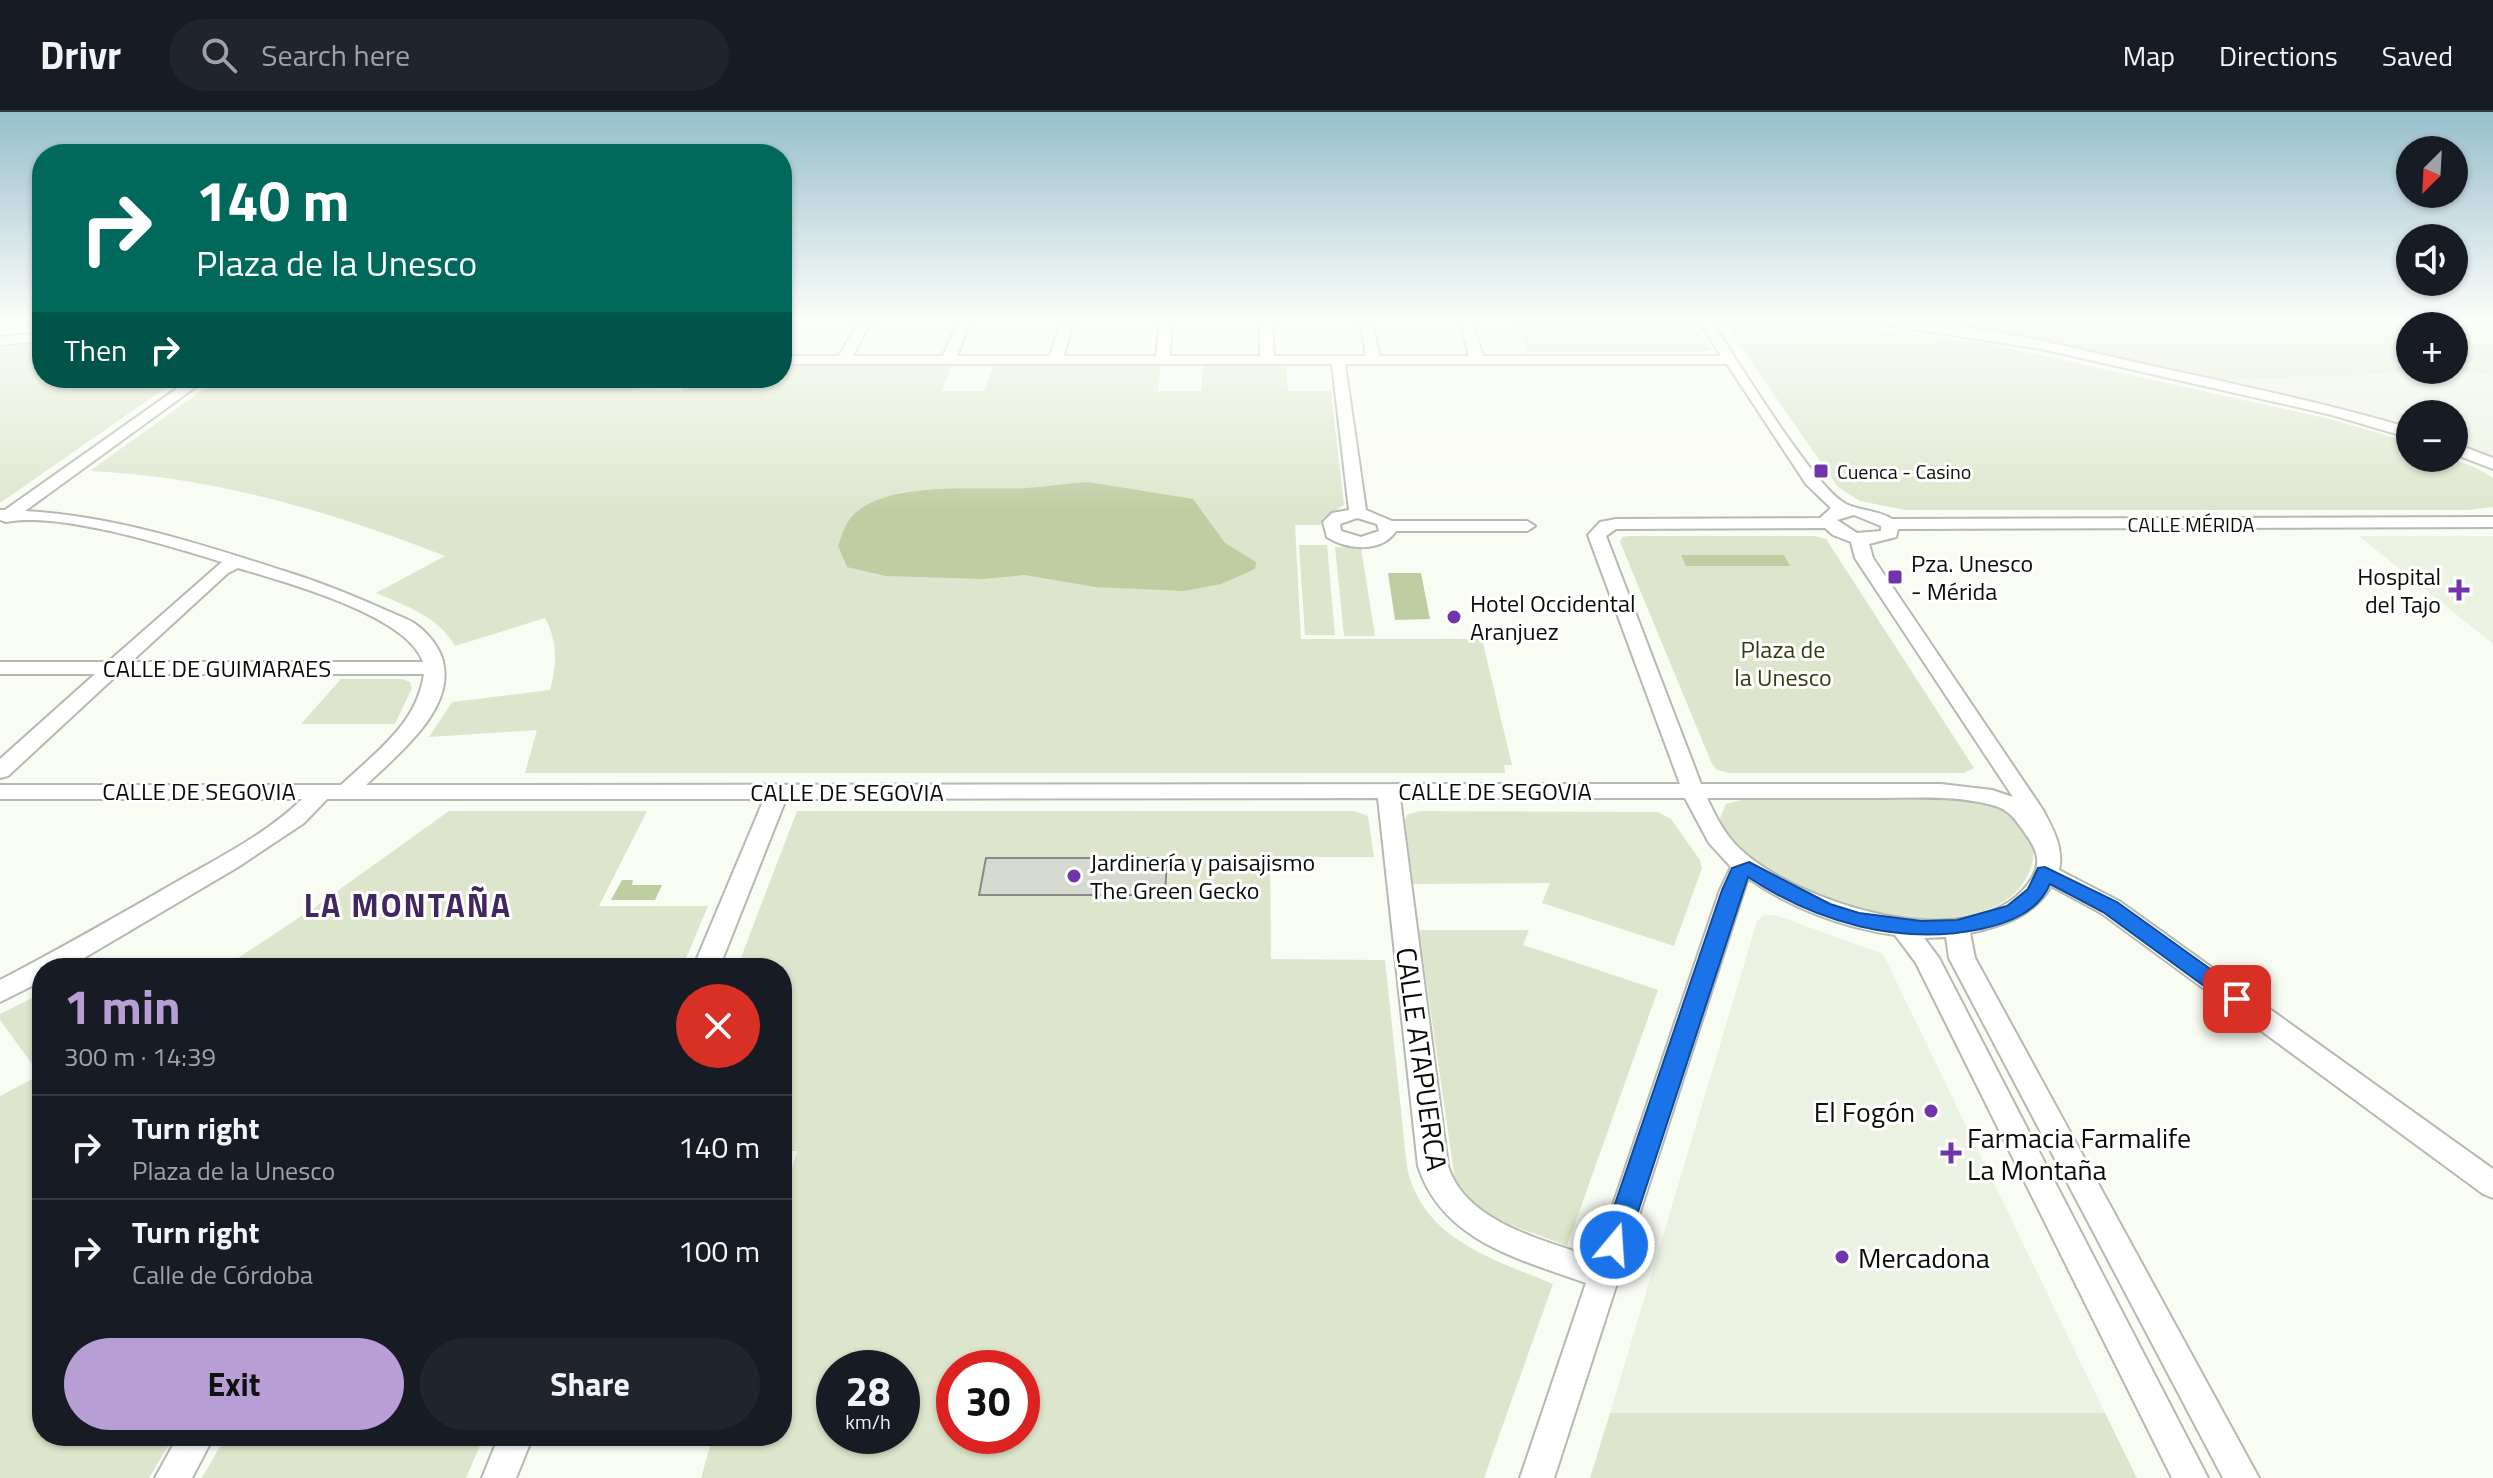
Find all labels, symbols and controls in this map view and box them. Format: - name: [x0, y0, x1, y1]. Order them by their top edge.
- search box: [169, 19, 729, 91]
- text: Drivr: [40, 26, 121, 84]
- text: Search here: [261, 32, 410, 78]
- icon: search: [197, 33, 241, 77]
- text: Map: [2123, 34, 2175, 77]
- text: Directions: [2219, 34, 2338, 77]
- text: Saved: [2382, 34, 2453, 77]
- north arrow: [2396, 136, 2468, 208]
- map controls: [2396, 136, 2468, 472]
- text: 140 m: [196, 158, 349, 243]
- icon: right: [64, 176, 168, 280]
- button: sound: [2396, 224, 2468, 296]
- text: Plaza de la Unesco: [196, 235, 477, 290]
- button: +: [2396, 312, 2468, 384]
- text: Then: [64, 327, 127, 373]
- icon: right: [143, 328, 187, 372]
- button: −: [2396, 400, 2468, 472]
- place label: Cuenca - Casino: [1837, 456, 1971, 487]
- marker: Cuenca - Casino: [1812, 462, 1830, 480]
- street label: CALLE MÉRIDA: [2127, 509, 2255, 540]
- place label: Pza. Unesco - Mérida: [1911, 545, 2033, 609]
- place label: Hospital del Tajo: [2357, 558, 2441, 622]
- marker: Pza. Unesco - Mérida: [1886, 568, 1904, 586]
- marker: Hospital del Tajo: [2448, 579, 2470, 601]
- place label: Hotel Occidental Aranjuez: [1470, 585, 1636, 649]
- marker: Hotel Occidental Aranjuez: [1445, 608, 1463, 626]
- park label: Plaza de la Unesco: [1734, 631, 1832, 695]
- street label: CALLE DE GUIMARAES: [103, 650, 331, 686]
- street label: CALLE DE SEGOVIA: [102, 773, 296, 809]
- street label: CALLE DE SEGOVIA: [1398, 773, 1592, 809]
- street label: CALLE DE SEGOVIA: [750, 774, 944, 810]
- place label: Jardinería y paisajismo The Green Gecko: [1090, 844, 1315, 908]
- marker: Jardinería y paisajismo The Green Gecko: [1065, 867, 1083, 885]
- district label: LA MONTAÑA: [304, 881, 512, 929]
- street label: CALLE ATAPUERCA: [1385, 945, 1459, 1174]
- pin: [2203, 965, 2271, 1033]
- text: 1 min: [64, 970, 181, 1043]
- icon: arrive: [2215, 977, 2259, 1021]
- button: close: [676, 984, 760, 1068]
- text: 300 m · 14:39: [64, 1037, 216, 1076]
- place label: El Fogón: [1814, 1090, 1915, 1133]
- marker: El Fogón: [1922, 1102, 1940, 1120]
- text: Turn right: [132, 1105, 260, 1151]
- place label: Farmacia Farmalife La Montaña: [1967, 1116, 2191, 1191]
- text: 140 m: [678, 1124, 760, 1170]
- icon: right: [64, 1125, 108, 1169]
- marker: Farmacia Farmalife La Montaña: [1942, 1144, 1960, 1162]
- text: Plaza de la Unesco: [132, 1151, 335, 1190]
- position arrow: [1572, 1203, 1656, 1287]
- text: Turn right: [132, 1209, 260, 1255]
- text: 100 m: [678, 1228, 760, 1274]
- icon: right: [64, 1229, 108, 1273]
- place label: Mercadona: [1858, 1236, 1990, 1279]
- marker: Mercadona: [1833, 1248, 1851, 1266]
- text: Calle de Córdoba: [132, 1255, 313, 1294]
- button: Exit: [64, 1338, 404, 1430]
- button: Share: [420, 1338, 760, 1430]
- speed limit sign: 30: [936, 1350, 1040, 1454]
- text: 28: [846, 1361, 890, 1422]
- text: km/h: [845, 1406, 891, 1437]

